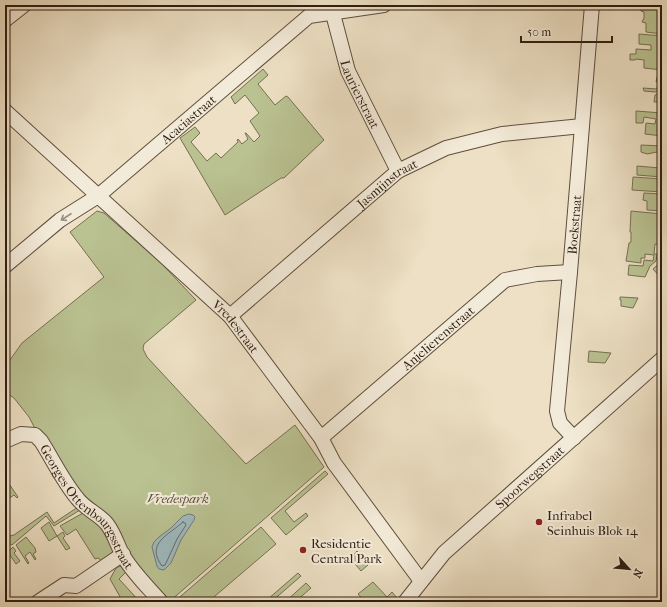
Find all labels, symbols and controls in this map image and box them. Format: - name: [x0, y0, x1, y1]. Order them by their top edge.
- scale bar: [521, 18, 612, 44]
- text: 50 m: [527, 25, 551, 39]
- street label: Laurierstraat: [338, 58, 383, 131]
- street label: Acaciastraat: [157, 91, 219, 147]
- street label: Jasmijnstraat: [353, 155, 420, 211]
- street label: Boekstraat: [564, 194, 584, 255]
- one-way arrow: [60, 213, 71, 221]
- street label: Vredestraat: [209, 296, 263, 356]
- street label: Anjelierenstraat: [398, 302, 477, 374]
- street label: Georges Ottenbourgsstraat: [37, 441, 137, 572]
- street label: Spoorwegstraat: [492, 442, 567, 511]
- park label: Vredespark: [147, 491, 209, 506]
- place label: Infrabel Seinhuis Blok 14: [547, 508, 638, 538]
- marker: Infrabel Seinhuis Blok 14: [534, 517, 544, 527]
- place label: Residentie Central Park: [311, 536, 382, 566]
- marker: Residentie Central Park: [298, 545, 308, 555]
- north arrow: [609, 549, 649, 589]
- text: N: [629, 567, 645, 581]

